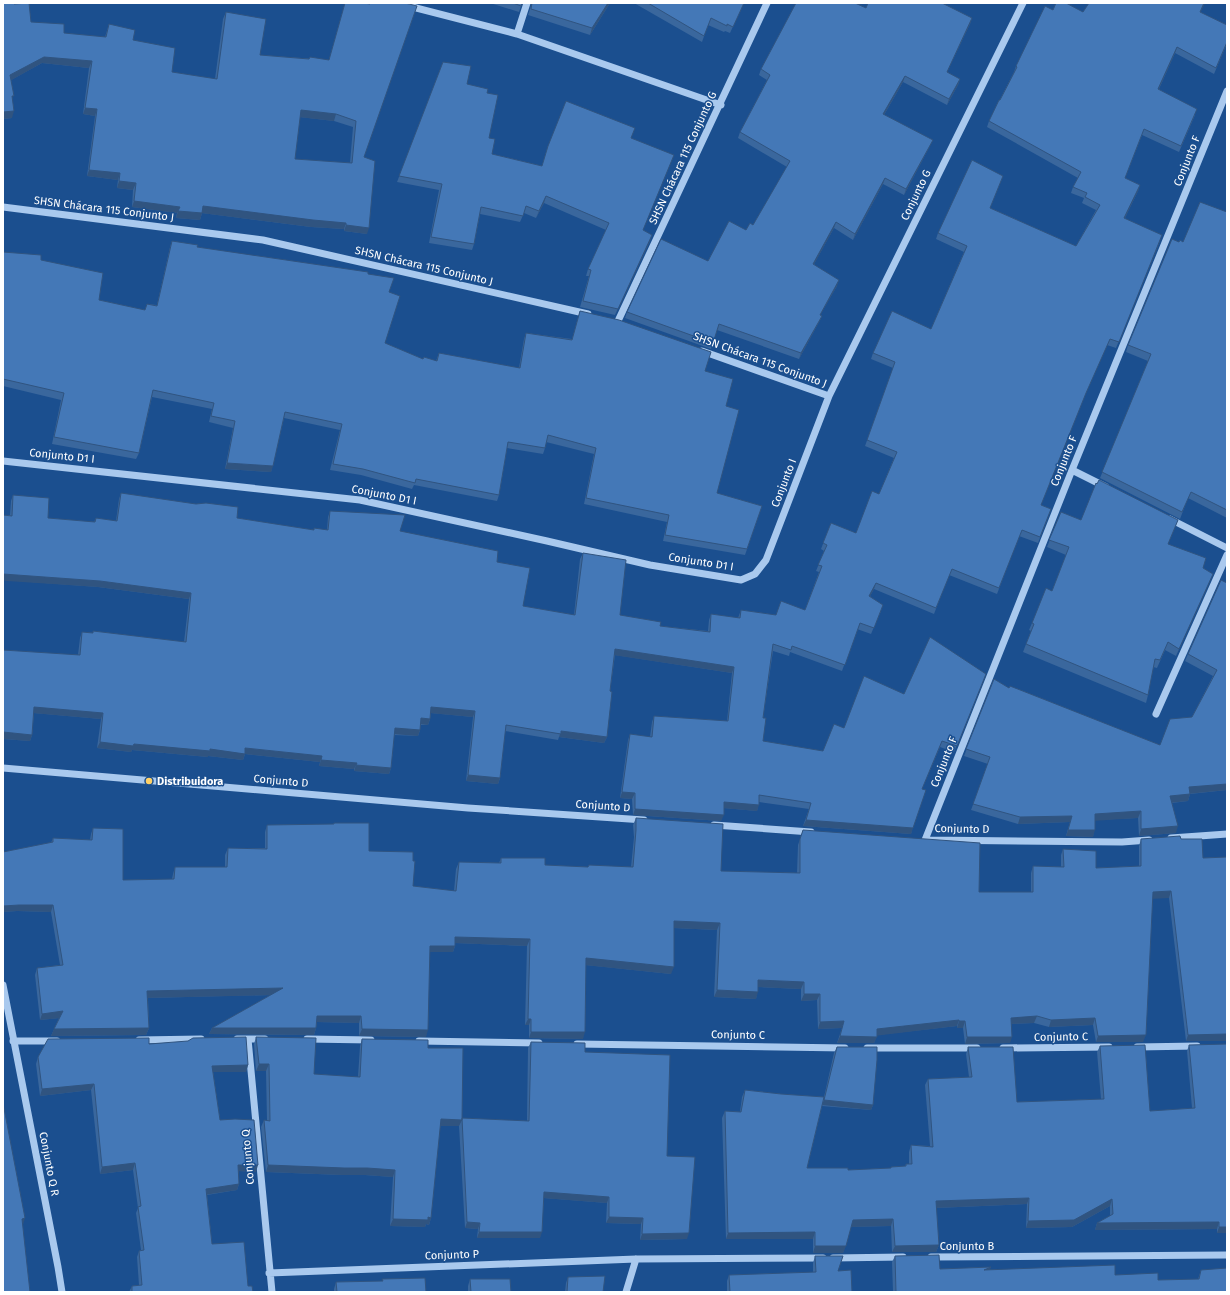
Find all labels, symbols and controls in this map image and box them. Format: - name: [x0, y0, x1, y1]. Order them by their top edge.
- street label: SHSN Chácara 115 Conjunto G: [646, 90, 720, 226]
- street label: Conjunto F: [1171, 133, 1203, 188]
- street label: Conjunto G: [898, 167, 934, 222]
- street label: SHSN Chácara 115 Conjunto J: [33, 194, 175, 224]
- street label: SHSN Chácara 115 Conjunto J: [354, 244, 494, 288]
- street label: SHSN Chácara 115 Conjunto J: [691, 330, 829, 390]
- street label: Conjunto F: [1048, 433, 1080, 488]
- street label: Conjunto D1 I: [29, 446, 95, 466]
- street label: Conjunto I: [769, 457, 799, 509]
- street label: Conjunto D1 I: [350, 482, 418, 508]
- street label: Conjunto D1 I: [668, 550, 734, 574]
- street label: Conjunto F: [928, 734, 960, 789]
- street label: Conjunto D: [253, 772, 309, 790]
- place label: Distribuidora: [157, 775, 223, 788]
- marker: Distribuidora: [144, 776, 154, 786]
- street label: Conjunto D: [575, 798, 631, 814]
- street label: Conjunto D: [934, 822, 990, 836]
- street label: Conjunto C: [711, 1028, 765, 1042]
- street label: Conjunto C: [1034, 1030, 1088, 1044]
- street label: Conjunto Q: [239, 1128, 257, 1185]
- street label: Conjunto Q R: [36, 1131, 62, 1198]
- street label: Conjunto B: [940, 1240, 995, 1253]
- street label: Conjunto P: [425, 1248, 480, 1262]

